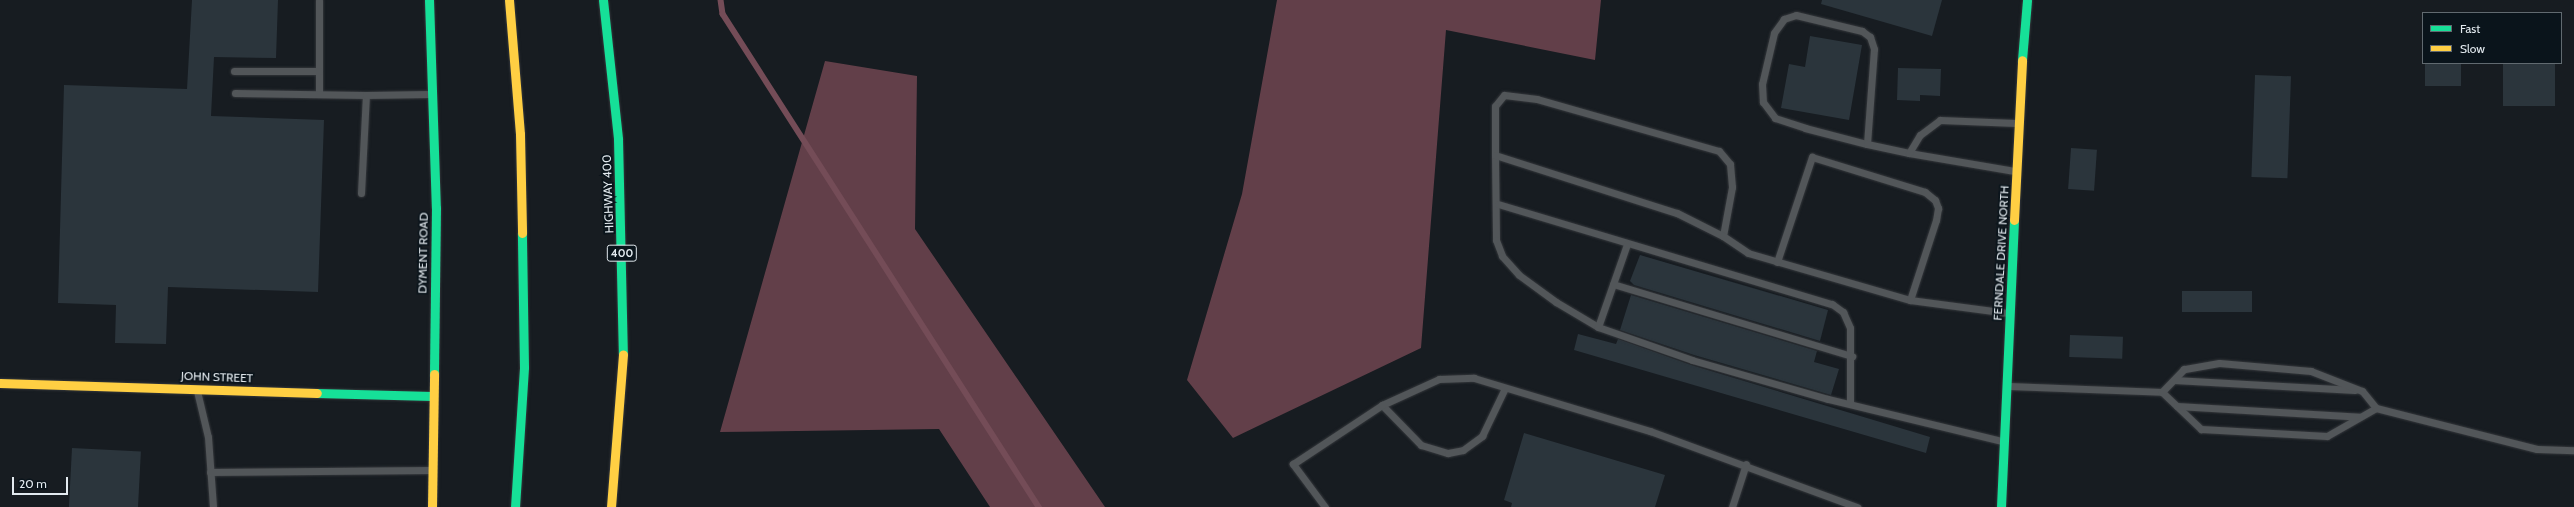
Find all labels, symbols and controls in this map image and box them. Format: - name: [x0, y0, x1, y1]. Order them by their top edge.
- legend: [2422, 12, 2562, 64]
- text: Fast: [2460, 21, 2480, 36]
- text: Slow: [2460, 41, 2485, 56]
- street label: HIGHWAY 400: [599, 154, 617, 234]
- street label: FERNDALE DRIVE NORTH: [1990, 185, 2012, 321]
- street label: DYMENT ROAD: [415, 212, 431, 294]
- road number: 400: [606, 244, 638, 262]
- street label: JOHN STREET: [181, 369, 253, 385]
- scale bar: [14, 469, 70, 495]
- text: 20 m: [19, 476, 47, 491]

